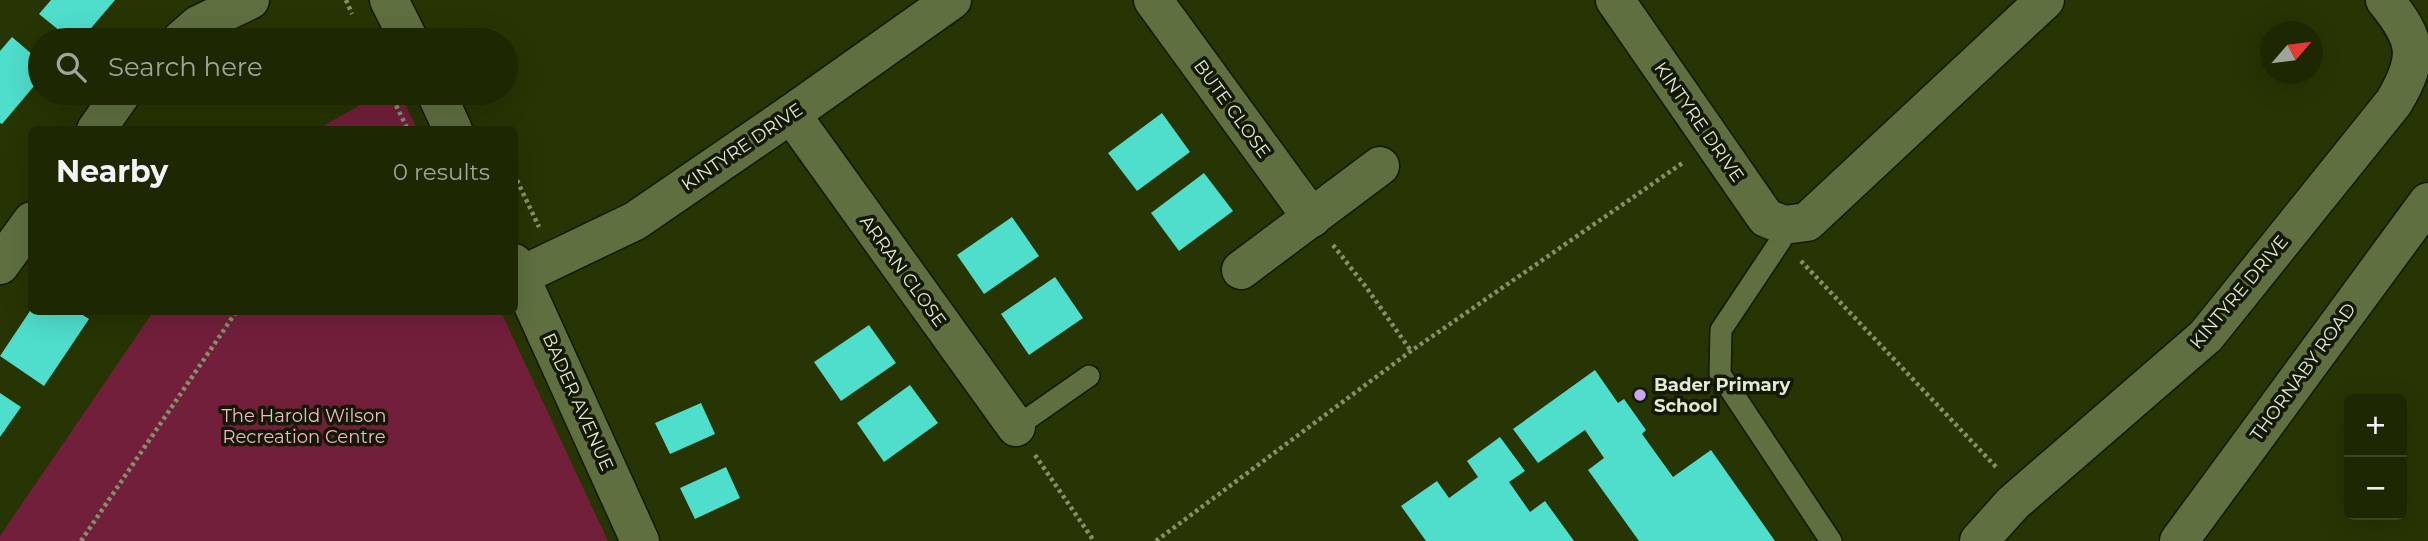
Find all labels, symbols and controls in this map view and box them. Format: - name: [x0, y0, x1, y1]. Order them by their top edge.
- north arrow: [2260, 21, 2323, 84]
- search box: [28, 28, 518, 105]
- icon: search: [52, 48, 90, 86]
- text: Search here: [108, 51, 263, 83]
- street label: BUTE CLOSE: [1189, 56, 1275, 162]
- street label: KINTYRE DRIVE: [1649, 58, 1749, 186]
- street label: KINTYRE DRIVE: [677, 98, 807, 196]
- text: Nearby: [56, 153, 168, 190]
- text: 0 results: [393, 158, 490, 186]
- street label: ARRAN CLOSE: [855, 211, 951, 331]
- street label: KINTYRE DRIVE: [2185, 231, 2293, 353]
- street label: THORNABY ROAD: [2246, 299, 2360, 445]
- street label: BADER AVENUE: [538, 330, 618, 474]
- place label: Bader Primary School: [1654, 374, 1790, 417]
- marker: Bader Primary School: [1632, 387, 1648, 403]
- map controls: [2344, 394, 2407, 520]
- button: +: [2344, 394, 2407, 457]
- park label: The Harold Wilson Recreation Centre: [222, 405, 386, 448]
- button: −: [2344, 457, 2407, 520]

